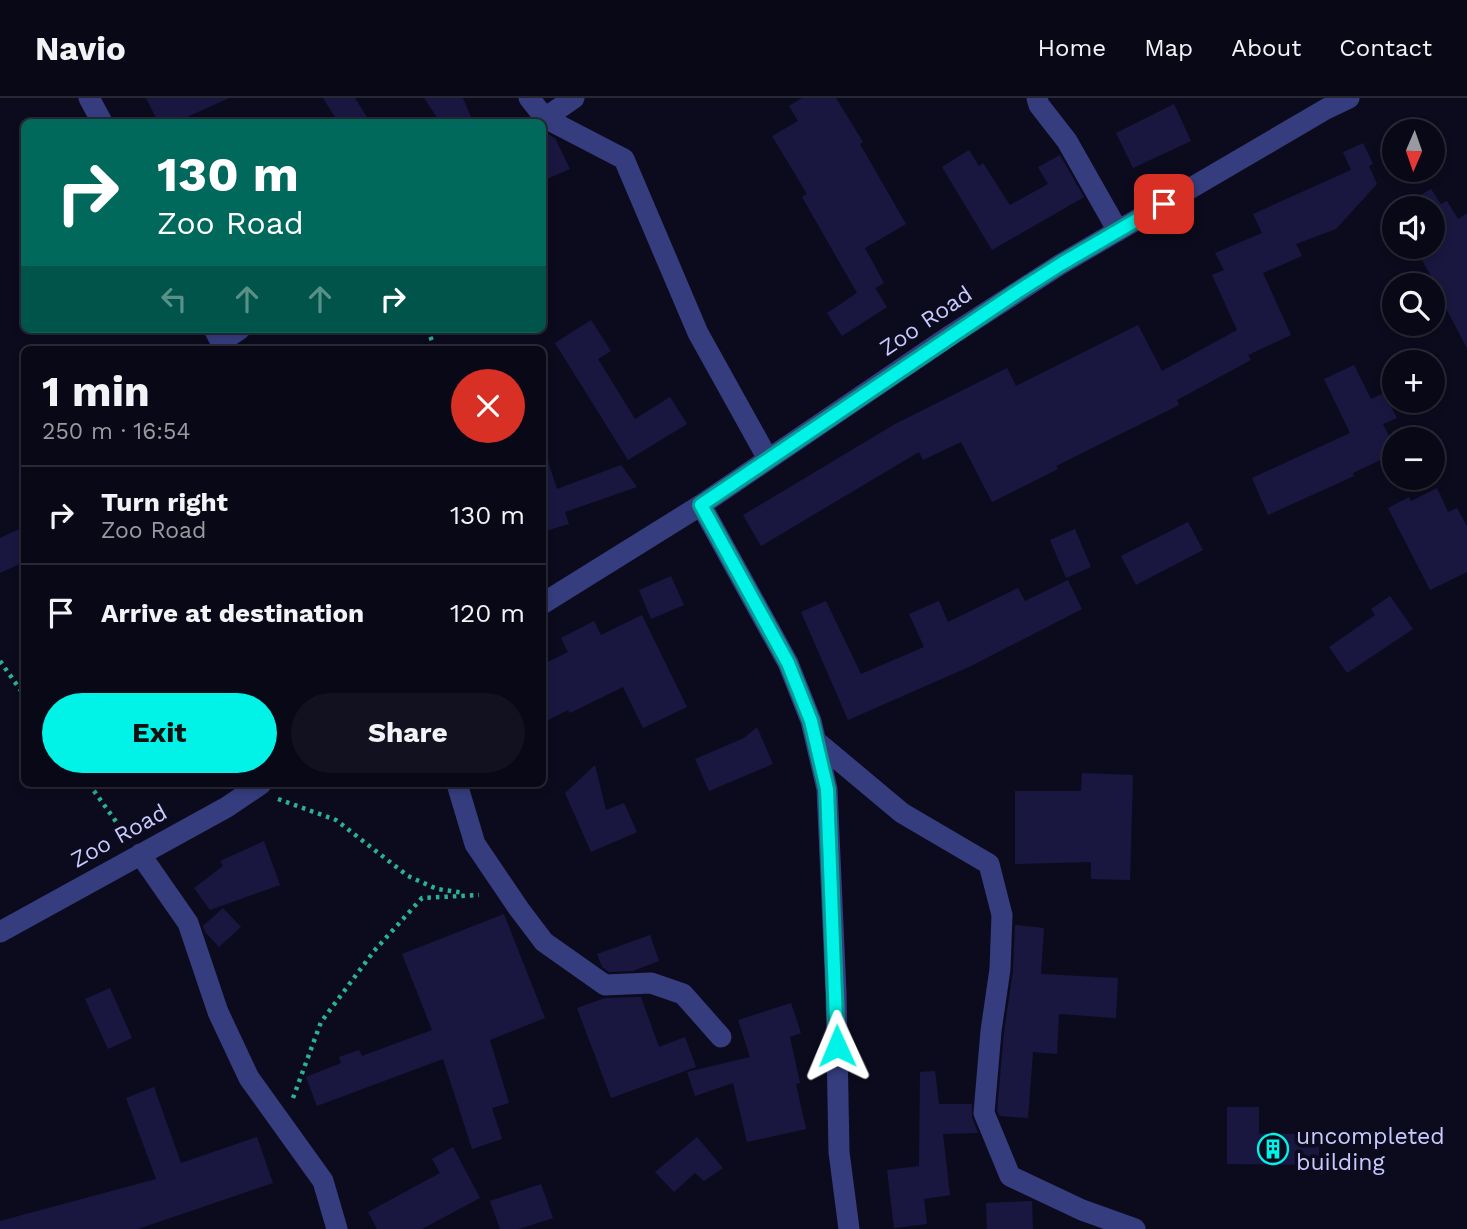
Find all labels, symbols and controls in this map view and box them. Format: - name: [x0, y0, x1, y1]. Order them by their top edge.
- text: Navio: [35, 29, 126, 68]
- text: Home: [1038, 34, 1106, 62]
- text: Map: [1144, 34, 1193, 62]
- text: About: [1231, 34, 1301, 62]
- text: Contact: [1339, 34, 1432, 62]
- north arrow: [1382, 119, 1446, 182]
- map controls: [1382, 119, 1445, 490]
- text: 130 m: [157, 145, 299, 203]
- icon: right: [42, 147, 133, 238]
- pin: [1134, 174, 1194, 234]
- icon: arrive: [1145, 185, 1183, 223]
- button: sound: [1382, 196, 1445, 259]
- text: Zoo Road: [157, 204, 304, 242]
- button: search: [1382, 273, 1445, 336]
- icon: left: [155, 280, 193, 318]
- icon: ahead: [228, 280, 266, 318]
- icon: ahead: [301, 280, 339, 318]
- icon: right: [374, 280, 412, 318]
- street label: Zoo Road: [875, 280, 977, 362]
- button: +: [1382, 350, 1445, 413]
- text: 1 min: [42, 367, 150, 416]
- button: close: [451, 369, 525, 443]
- text: 250 m · 16:54: [42, 418, 191, 445]
- button: −: [1382, 427, 1445, 490]
- text: Turn right: [101, 487, 228, 517]
- icon: right: [42, 496, 80, 534]
- text: 130 m: [450, 500, 525, 530]
- text: Zoo Road: [101, 517, 207, 544]
- icon: arrive: [42, 594, 80, 632]
- text: Arrive at destination: [101, 598, 364, 628]
- text: 120 m: [450, 598, 525, 628]
- button: Exit: [42, 693, 277, 773]
- button: Share: [291, 693, 525, 773]
- street label: Zoo Road: [66, 799, 172, 873]
- position arrow: [800, 1009, 874, 1083]
- place label: uncompleted building: [1296, 1123, 1445, 1176]
- building icon: uncompleted building: [1256, 1132, 1290, 1166]

